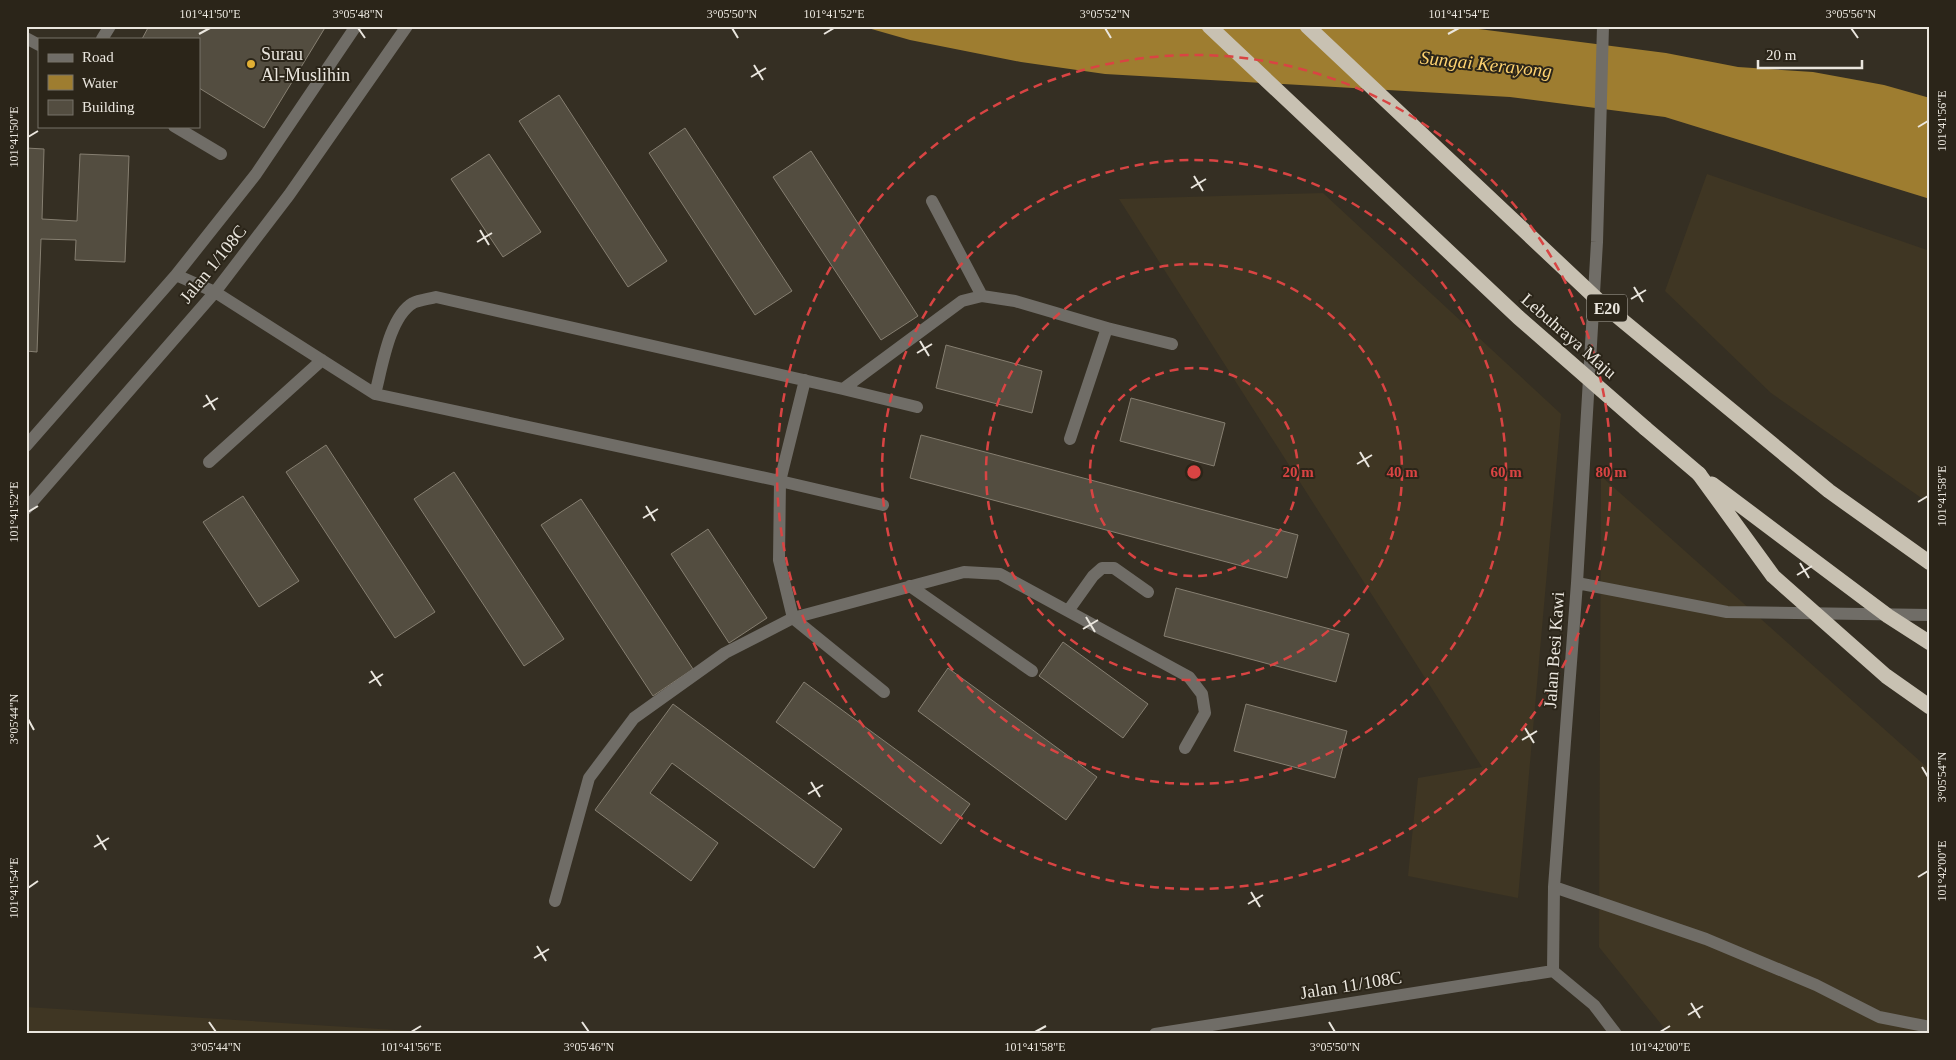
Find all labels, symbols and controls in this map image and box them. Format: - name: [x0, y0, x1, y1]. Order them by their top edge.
- text: 101°41'50"E: [179, 7, 241, 21]
- text: 3°05'48"N: [333, 7, 384, 21]
- text: 3°05'50"N: [707, 7, 758, 21]
- text: 101°41'52"E: [803, 7, 865, 21]
- text: 3°05'52"N: [1080, 7, 1131, 21]
- text: 101°41'54"E: [1428, 7, 1490, 21]
- text: 3°05'56"N: [1826, 7, 1877, 21]
- legend: [38, 38, 200, 128]
- scale bar: [1758, 38, 1862, 70]
- place label: Surau Al-Muslihin: [261, 44, 350, 85]
- water label: Sungai Kerayong: [1419, 47, 1553, 81]
- text: 20 m: [1766, 47, 1797, 63]
- text: Road: [82, 49, 114, 65]
- marker: Surau Al-Muslihin: [245, 58, 257, 70]
- text: Water: [82, 75, 117, 91]
- text: 101°41'56"E: [1935, 90, 1949, 152]
- text: Building: [82, 99, 135, 115]
- text: 101°41'50"E: [7, 106, 21, 168]
- street label: Jalan 1/108C: [175, 221, 251, 307]
- street label: Lebuhraya Maju: [1517, 289, 1621, 383]
- road number: E20: [1587, 294, 1627, 322]
- centre of rings: [1185, 463, 1203, 481]
- text: 20 m: [1282, 464, 1314, 480]
- text: 40 m: [1386, 464, 1418, 480]
- text: 60 m: [1490, 464, 1522, 480]
- text: 80 m: [1595, 464, 1627, 480]
- text: 101°41'58"E: [1935, 465, 1949, 527]
- text: 101°41'52"E: [7, 481, 21, 543]
- street label: Jalan Besi Kawi: [1540, 591, 1568, 709]
- text: 3°05'44"N: [7, 693, 21, 744]
- text: 3°05'54"N: [1935, 751, 1949, 802]
- text: 101°42'00"E: [1935, 840, 1949, 902]
- text: 101°41'54"E: [7, 857, 21, 919]
- street label: Jalan 11/108C: [1299, 967, 1403, 1003]
- text: 3°05'44"N: [191, 1040, 242, 1054]
- text: 101°41'56"E: [380, 1040, 442, 1054]
- text: 3°05'46"N: [564, 1040, 615, 1054]
- text: 101°41'58"E: [1004, 1040, 1066, 1054]
- text: 3°05'50"N: [1310, 1040, 1361, 1054]
- text: 101°42'00"E: [1629, 1040, 1691, 1054]

